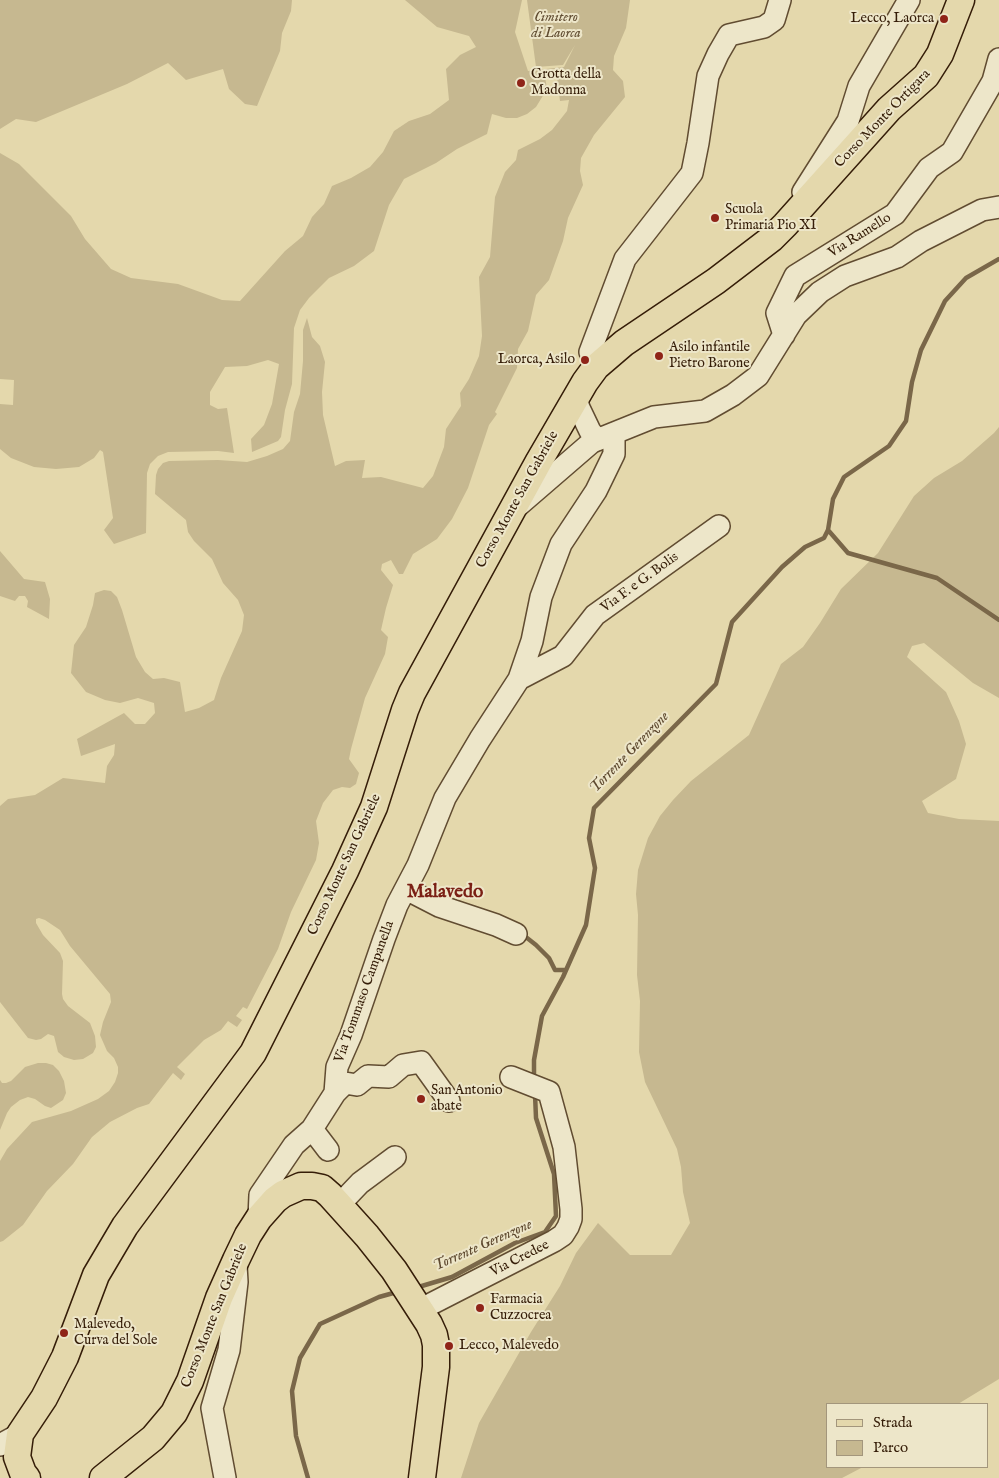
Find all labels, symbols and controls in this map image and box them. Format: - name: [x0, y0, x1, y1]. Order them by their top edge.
- park label: Cimitero di Laorca: [531, 10, 581, 42]
- place label: Lecco, Laorca: [850, 11, 934, 27]
- marker: Lecco, Laorca: [938, 13, 950, 25]
- street label: Corso Monte Ortigara: [832, 66, 934, 172]
- place label: Grotta della Madonna: [531, 67, 601, 100]
- marker: Grotta della Madonna: [515, 77, 527, 89]
- place label: Scuola Primaria Pio XI: [725, 202, 817, 234]
- street label: Via Ramello: [825, 210, 895, 262]
- marker: Scuola Primaria Pio XI: [709, 212, 721, 224]
- place label: Asilo infantile Pietro Barone: [669, 340, 750, 372]
- marker: Asilo infantile Pietro Barone: [653, 350, 665, 362]
- place label: Laorca, Asilo: [498, 352, 575, 368]
- marker: Laorca, Asilo: [579, 354, 591, 366]
- street label: Corso Monte San Gabriele: [473, 428, 563, 572]
- street label: Via F. e G. Bolis: [598, 549, 682, 617]
- water label: Torrente Gerenzone: [587, 709, 673, 797]
- street label: Corso Monte San Gabriele: [305, 792, 385, 938]
- district label: Malavedo: [407, 882, 483, 904]
- street label: Via Tommaso Campanella: [331, 919, 399, 1065]
- place label: San Antonio abate: [431, 1083, 503, 1116]
- marker: San Antonio abate: [415, 1093, 427, 1105]
- water label: Torrente Gerenzone: [431, 1216, 535, 1276]
- street label: Via Credee: [488, 1237, 552, 1281]
- street label: Corso Monte San Gabriele: [178, 1241, 252, 1391]
- place label: Farmacia Cuzzocrea: [490, 1292, 551, 1324]
- marker: Farmacia Cuzzocrea: [474, 1302, 486, 1314]
- place label: Malevedo, Curva del Sole: [74, 1317, 157, 1350]
- marker: Malevedo, Curva del Sole: [58, 1327, 70, 1339]
- place label: Lecco, Malevedo: [459, 1338, 559, 1354]
- marker: Lecco, Malevedo: [443, 1340, 455, 1352]
- legend: [826, 1403, 989, 1468]
- text: Strada: [873, 1413, 912, 1432]
- text: Parco: [873, 1438, 908, 1457]

